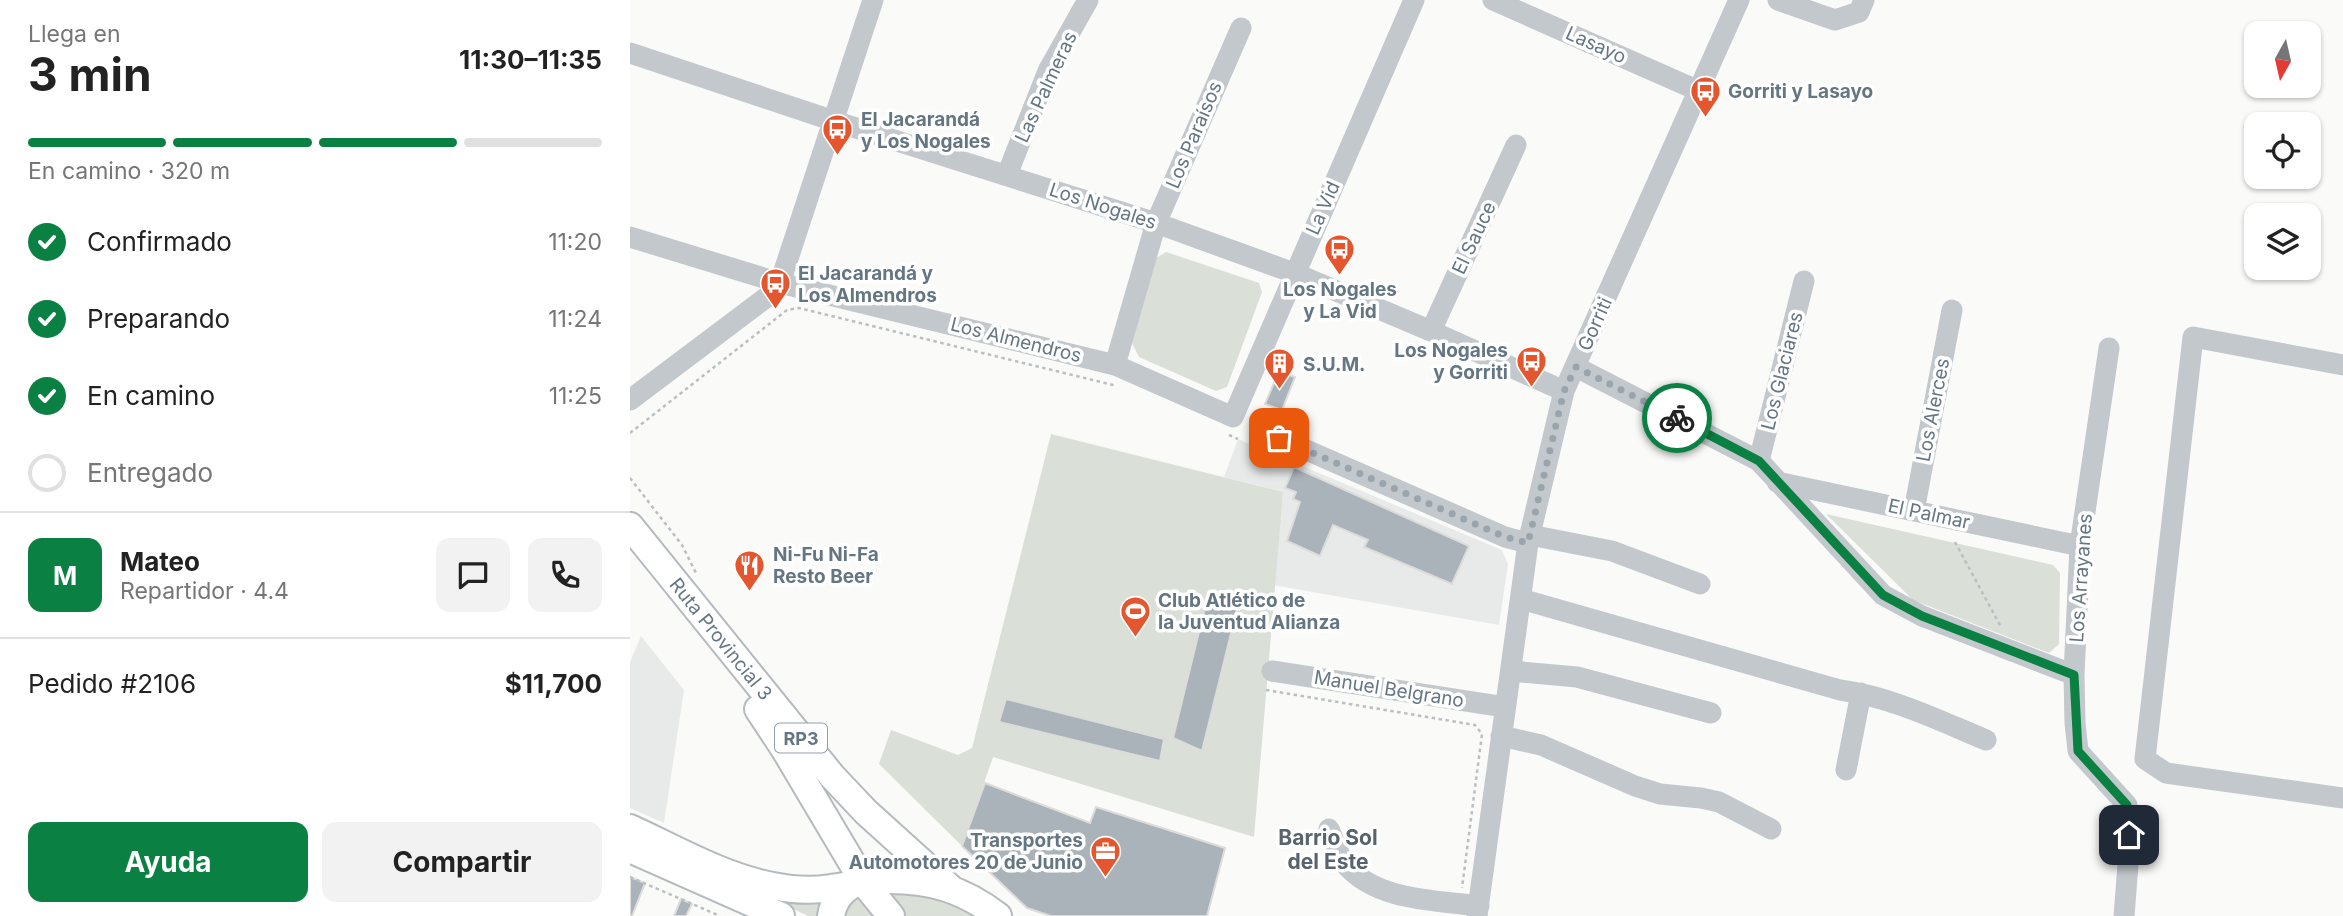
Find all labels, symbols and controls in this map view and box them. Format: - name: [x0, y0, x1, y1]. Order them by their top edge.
- text: Llega en: [28, 20, 120, 48]
- north arrow: [2244, 21, 2320, 98]
- map controls: [2244, 21, 2321, 280]
- street label: Lasayo: [1562, 22, 1630, 68]
- street label: Las Palmeras: [1010, 28, 1082, 146]
- text: 11:30–11:35: [459, 44, 602, 75]
- text: 3 min: [28, 46, 152, 102]
- bus stop icon: Gorriti y Lasayo: [1688, 74, 1722, 118]
- street label: Los Paraísos: [1161, 78, 1227, 192]
- place label: Gorriti y Lasayo: [1728, 80, 1873, 103]
- place label: El Jacarandá y Los Nogales: [861, 108, 991, 153]
- button: locate: [2244, 112, 2321, 189]
- bus stop icon: El Jacarandá y Los Nogales: [821, 113, 855, 157]
- text: En camino · 320 m: [28, 157, 230, 185]
- street label: Los Nogales: [1047, 178, 1159, 234]
- street label: La Vid: [1301, 178, 1345, 238]
- street label: El Sauce: [1447, 198, 1501, 278]
- button: layers: [2244, 203, 2321, 280]
- icon: check: [28, 223, 66, 261]
- text: Confirmado: [87, 226, 232, 257]
- text: 11:20: [548, 228, 602, 256]
- bus stop icon: Los Nogales y La Vid: [1323, 233, 1357, 277]
- place label: El Jacarandá y Los Almendros: [798, 262, 937, 307]
- bus stop icon: El Jacarandá y Los Almendros: [758, 267, 792, 311]
- place label: Los Nogales y La Vid: [1283, 278, 1397, 323]
- street label: Gorriti: [1573, 294, 1617, 354]
- icon: check: [28, 300, 66, 338]
- text: Preparando: [87, 303, 230, 334]
- text: 11:24: [548, 305, 602, 333]
- street label: Los Glaciares: [1756, 309, 1808, 433]
- street label: Los Almendros: [948, 313, 1084, 367]
- place label: Los Nogales y Gorriti: [1394, 339, 1508, 384]
- bus stop icon: Los Nogales y Gorriti: [1514, 344, 1548, 388]
- building icon: S.U.M.: [1263, 347, 1297, 391]
- place label: S.U.M.: [1303, 353, 1365, 376]
- street label: Los Alerces: [1912, 356, 1954, 464]
- icon: check: [28, 377, 66, 415]
- text: En camino: [87, 380, 215, 411]
- text: 11:25: [549, 382, 602, 410]
- courier: [1642, 383, 1712, 453]
- icon: bike: [1658, 399, 1696, 437]
- pin: [1249, 408, 1309, 468]
- icon: bag: [1260, 419, 1298, 457]
- text: Entregado: [87, 457, 213, 488]
- street label: El Palmar: [1886, 494, 1972, 534]
- street label: Los Arrayanes: [2065, 513, 2097, 643]
- button: chat: [436, 538, 510, 612]
- button: phone: [528, 538, 602, 612]
- place label: Ni-Fu Ni-Fa Resto Beer: [773, 543, 879, 588]
- text: Mateo: [120, 546, 200, 577]
- restaurant icon: Ni-Fu Ni-Fa Resto Beer: [733, 548, 767, 592]
- text: M: [53, 560, 77, 591]
- street label: Ruta Provincial 3: [665, 573, 777, 704]
- text: Repartidor · 4.4: [120, 577, 289, 605]
- place label: Club Atlético de la Juventud Alianza: [1158, 589, 1340, 634]
- sports icon: Club Atlético de la Juventud Alianza: [1118, 594, 1152, 638]
- street label: Manuel Belgrano: [1312, 666, 1466, 712]
- text: Pedido #2106: [28, 668, 196, 699]
- text: $11,700: [505, 668, 602, 699]
- road number: RP3: [775, 724, 827, 752]
- pin: [2099, 805, 2159, 865]
- icon: home: [2110, 816, 2148, 854]
- button: Ayuda: [28, 822, 308, 902]
- button: Compartir: [322, 822, 602, 902]
- district label: Barrio Sol del Este: [1278, 825, 1378, 874]
- place label: Transportes Automotores 20 de Junio: [849, 829, 1083, 874]
- office icon: Transportes Automotores 20 de Junio: [1089, 834, 1123, 878]

